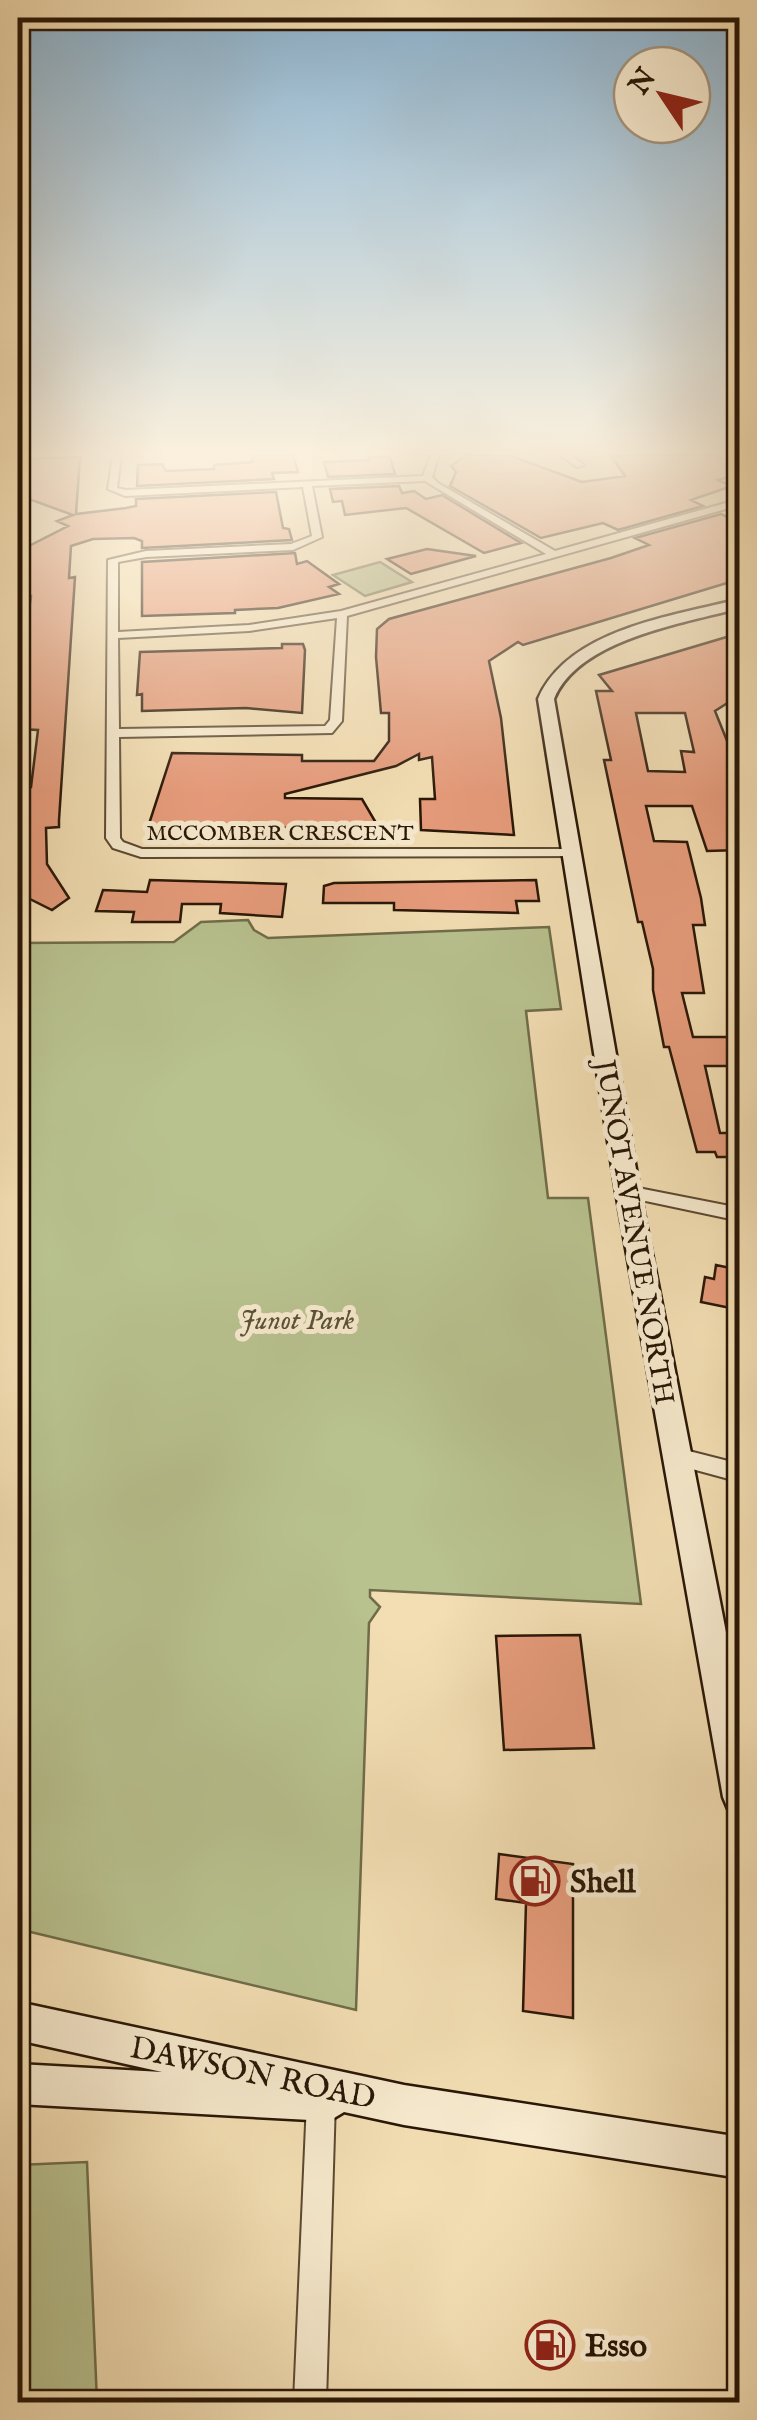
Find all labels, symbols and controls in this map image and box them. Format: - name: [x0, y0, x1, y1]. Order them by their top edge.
- north arrow: [612, 45, 712, 145]
- text: N: [622, 62, 665, 103]
- street label: MCCOMBER CRESCENT: [147, 820, 413, 848]
- street label: JUNOT AVENUE NORTH: [585, 1054, 681, 1408]
- park label: Junot Park: [240, 1304, 354, 1339]
- fuel station icon: Shell: [509, 1855, 561, 1907]
- place label: Shell: [570, 1863, 637, 1904]
- street label: DAWSON ROAD: [126, 2028, 379, 2120]
- fuel station icon: Esso: [524, 2319, 576, 2371]
- place label: Esso: [585, 2327, 647, 2368]

